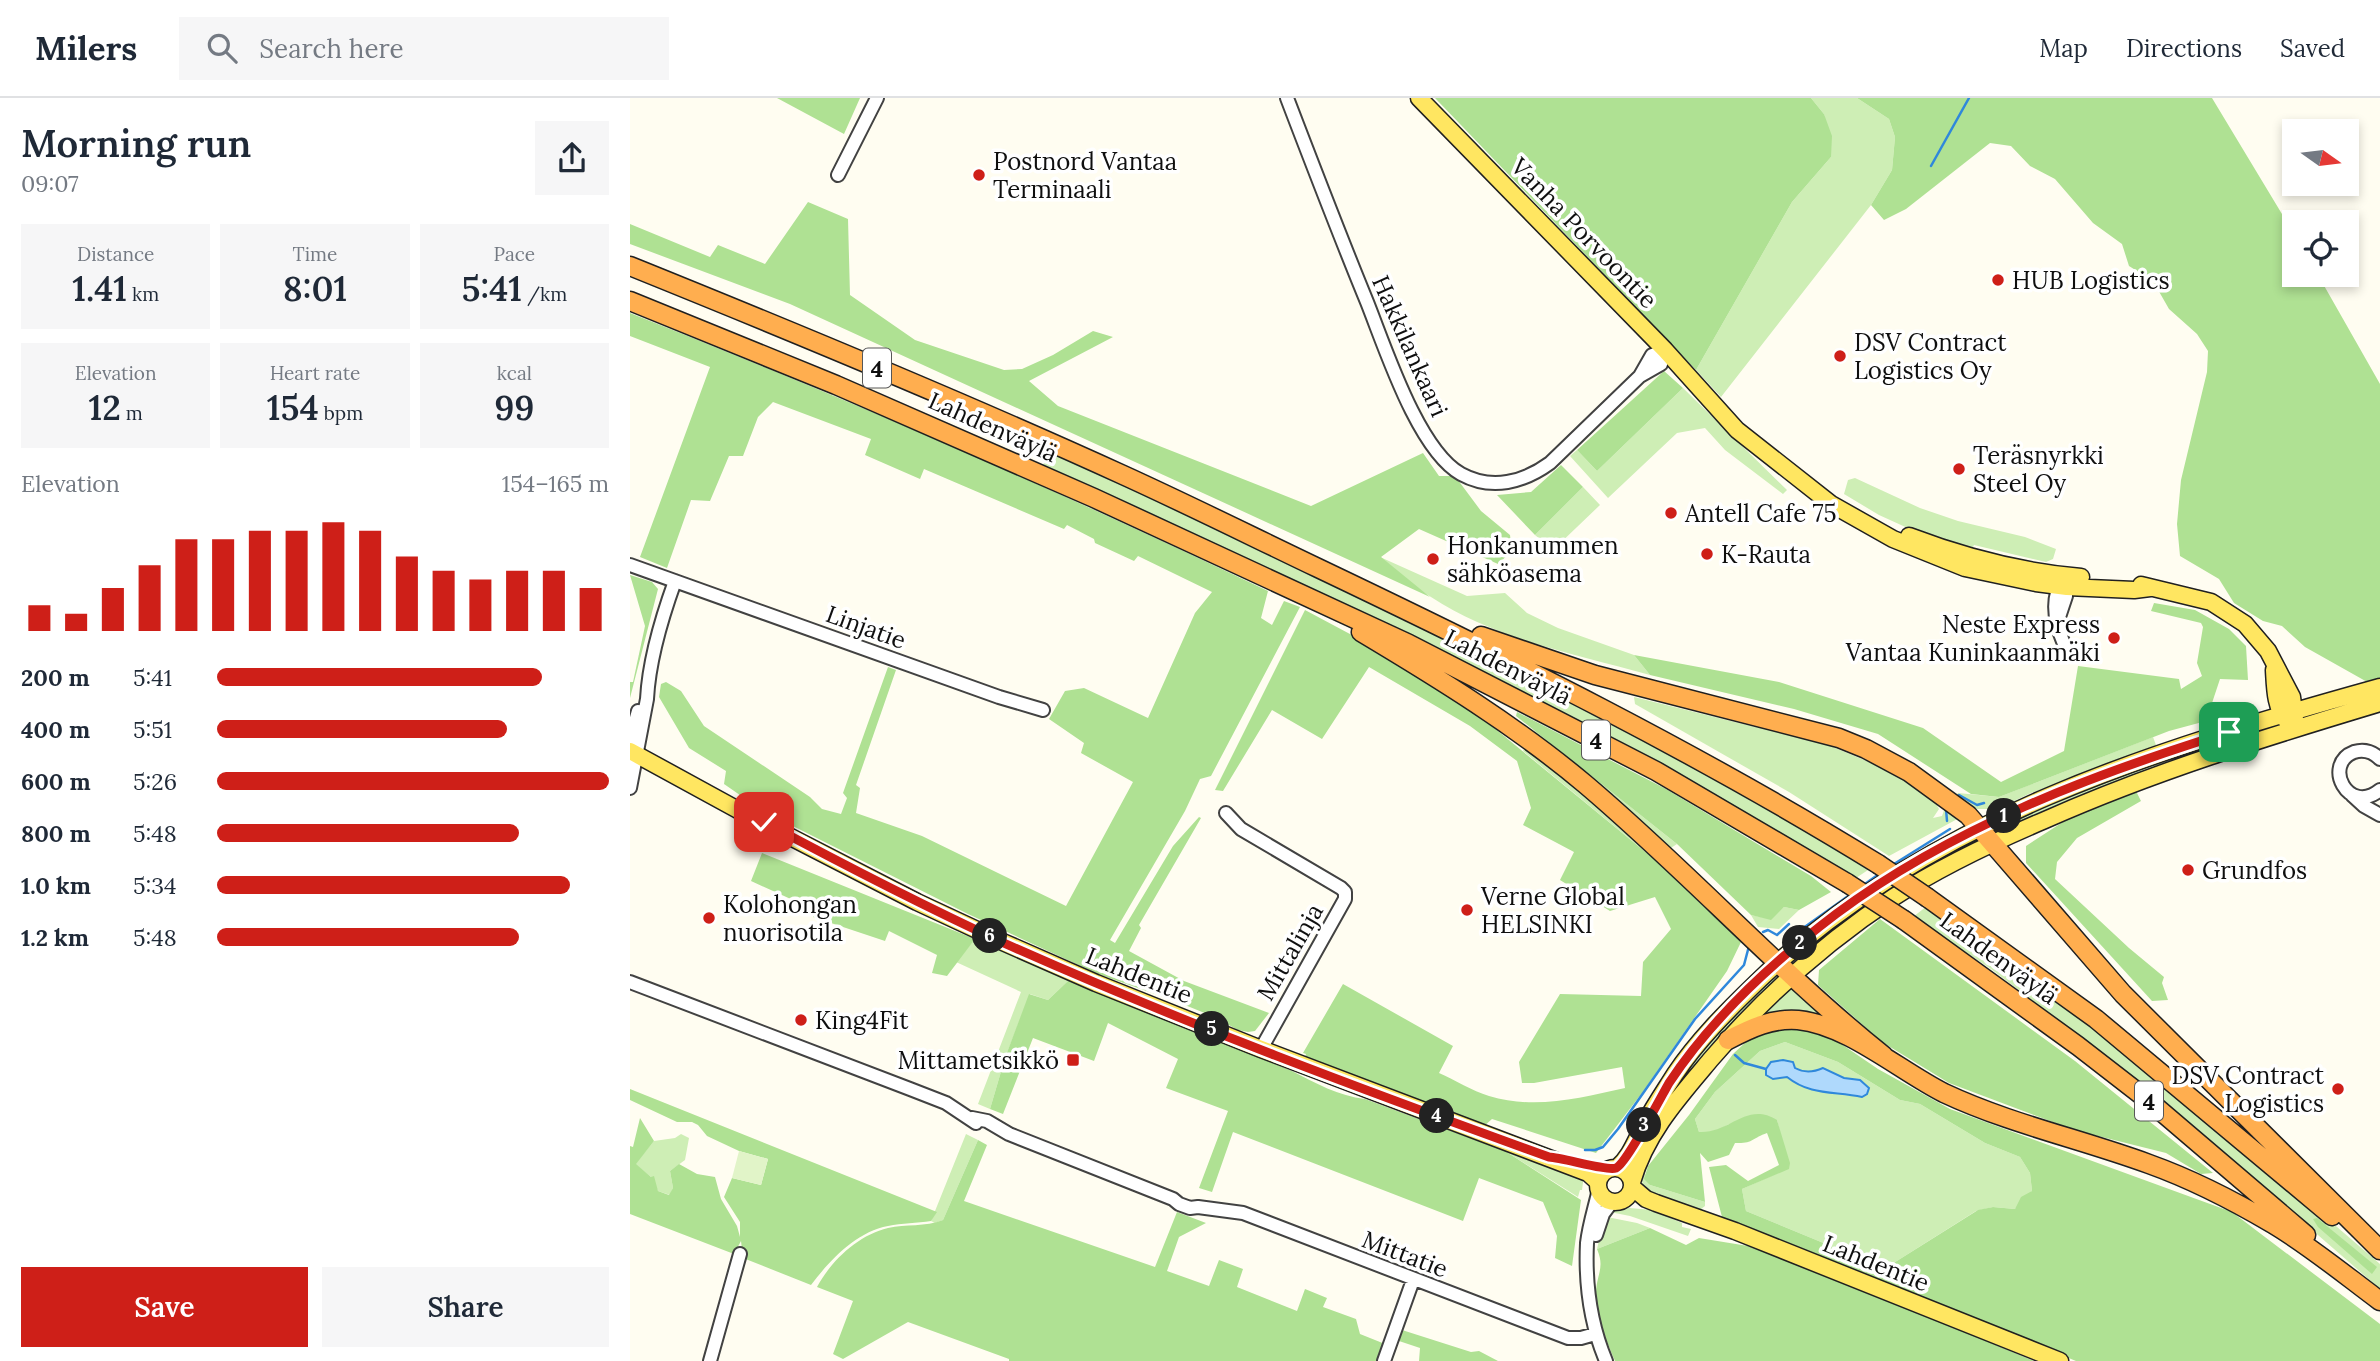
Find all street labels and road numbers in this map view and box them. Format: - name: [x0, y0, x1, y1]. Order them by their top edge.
- street label: Vanha Porvoontie: [1504, 150, 1664, 315]
- street label: Hakkilankaari: [1365, 270, 1455, 422]
- road number: 4: [863, 348, 891, 388]
- street label: Lahdenväylä: [924, 385, 1062, 469]
- street label: Linjatie: [822, 598, 910, 656]
- street label: Lahdenväylä: [1439, 622, 1577, 712]
- road number: 4: [1582, 720, 1610, 760]
- street label: Mittalinja: [1250, 898, 1330, 1006]
- street label: Lahdenväylä: [1934, 905, 2064, 1011]
- street label: Lahdentie: [1081, 940, 1197, 1010]
- road number: 4: [2135, 1082, 2163, 1120]
- street label: Mittatie: [1358, 1224, 1452, 1284]
- street label: Lahdentie: [1818, 1228, 1934, 1298]

